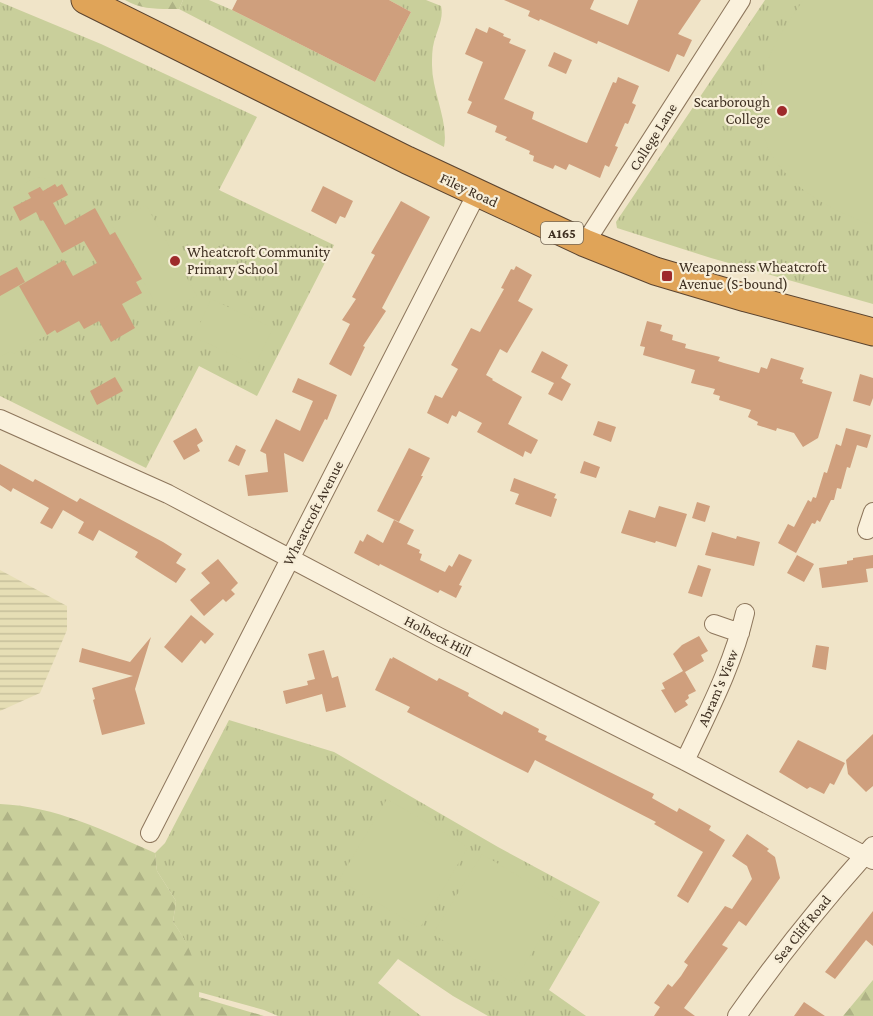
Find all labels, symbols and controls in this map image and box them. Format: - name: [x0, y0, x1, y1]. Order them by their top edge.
- place label: Scarborough College: [694, 94, 770, 128]
- street label: College Lane: [626, 100, 681, 174]
- marker: Scarborough College: [775, 104, 789, 118]
- street label: Filey Road: [437, 170, 501, 211]
- road number: A165: [541, 222, 583, 244]
- place label: Wheatcroft Community Primary School: [187, 244, 330, 278]
- marker: Wheatcroft Community Primary School: [168, 254, 182, 268]
- place label: Weaponness Wheatcroft Avenue (S-bound): [679, 259, 828, 293]
- marker: Weaponness Wheatcroft Avenue (S-bound): [660, 269, 674, 283]
- street label: Wheatcroft Avenue: [280, 458, 346, 568]
- street label: Holbeck Hill: [402, 612, 474, 660]
- street label: Abram's View: [695, 646, 742, 729]
- street label: Sea Cliff Road: [770, 892, 834, 966]

